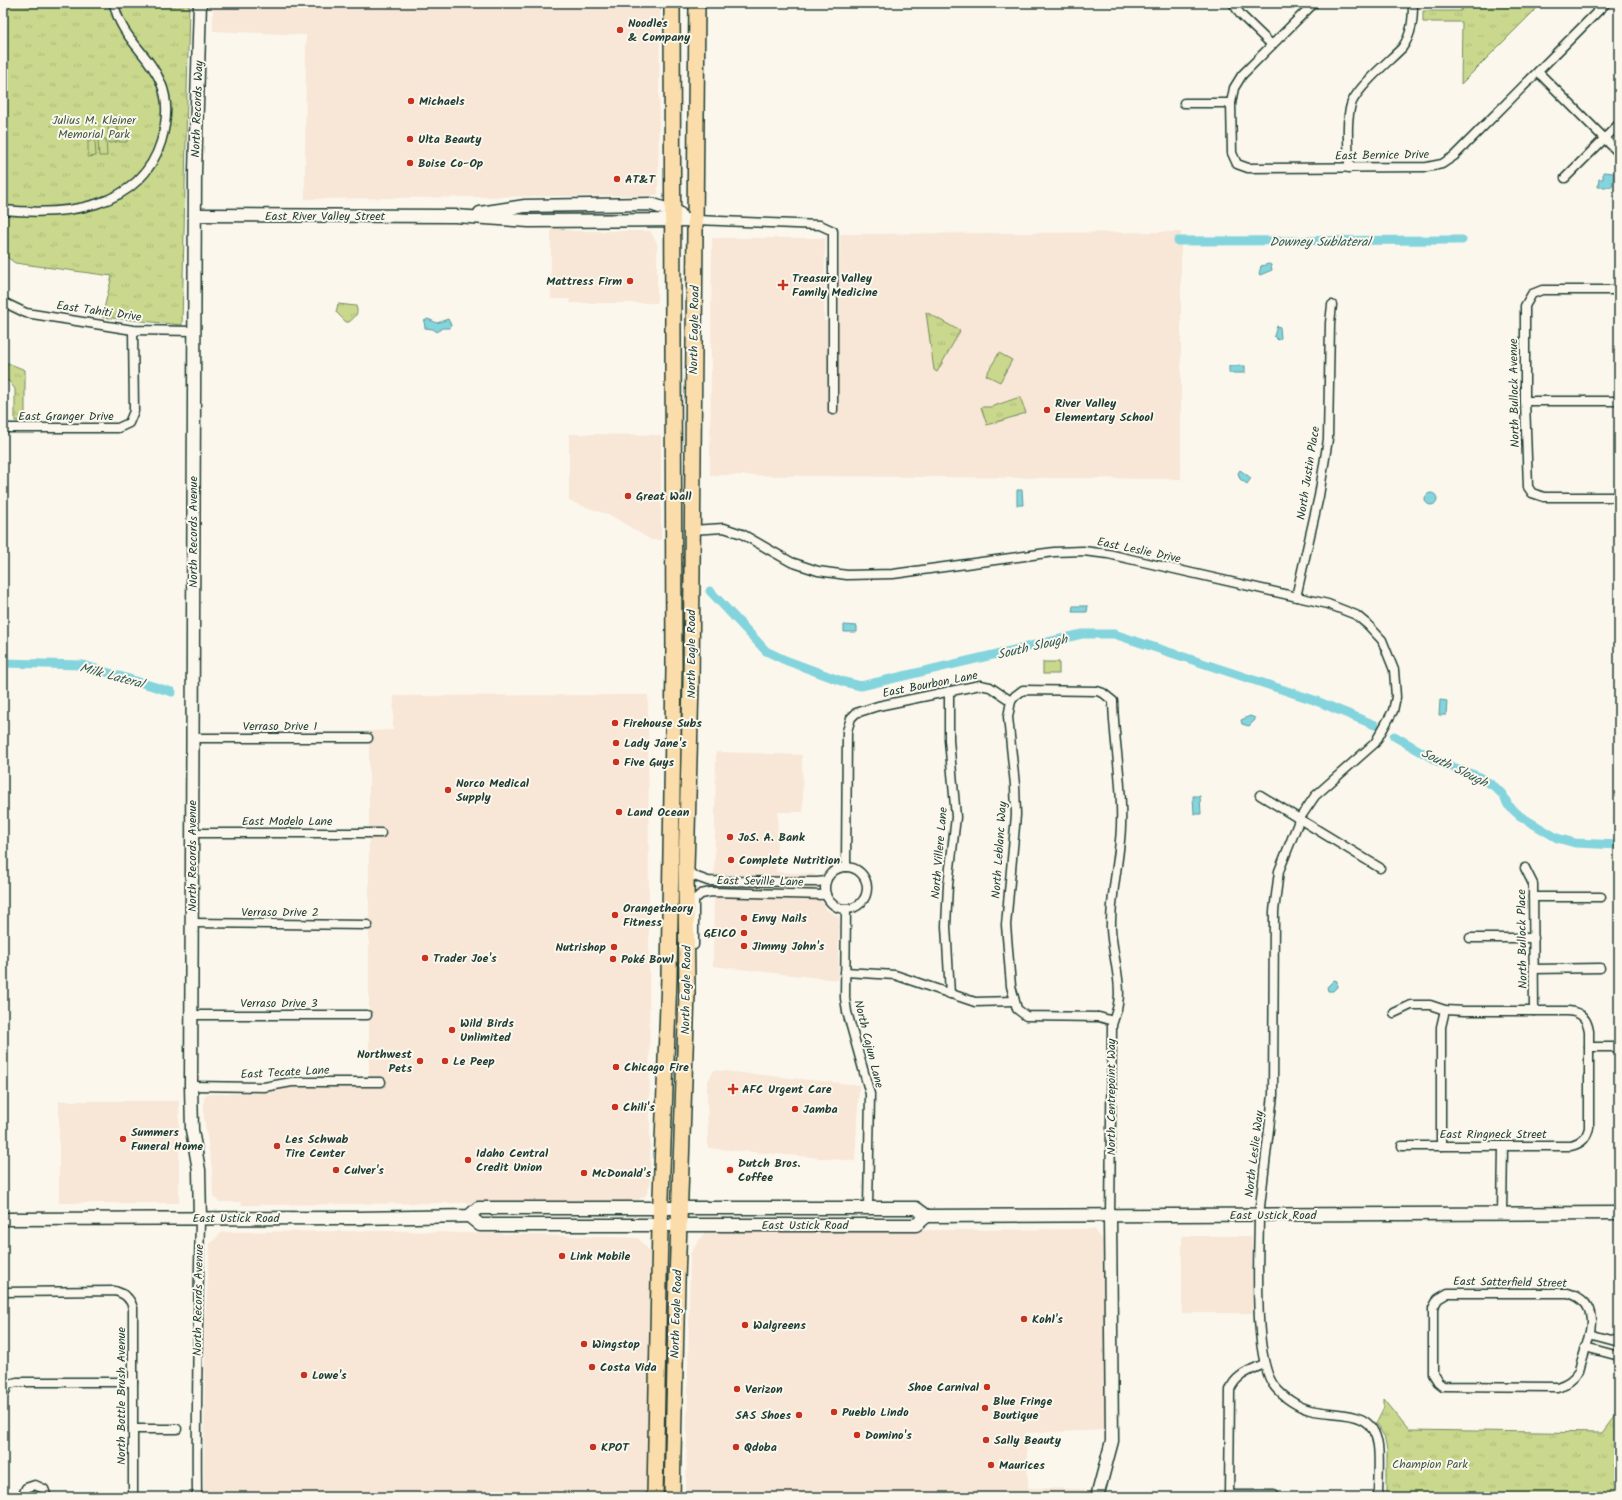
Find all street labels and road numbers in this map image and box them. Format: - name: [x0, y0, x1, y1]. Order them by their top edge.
- street label: North Records Way: [186, 60, 209, 158]
- street label: East Bernice Drive: [1335, 145, 1430, 166]
- street label: East River Valley Street: [265, 207, 386, 226]
- street label: North Eagle Road: [684, 284, 705, 375]
- street label: East Tahiti Drive: [55, 296, 143, 327]
- street label: North Bullock Avenue: [1504, 338, 1525, 448]
- street label: East Granger Drive: [18, 407, 114, 426]
- street label: North Justin Place: [1292, 424, 1325, 521]
- street label: North Records Avenue: [184, 475, 203, 588]
- street label: East Leslie Drive: [1095, 532, 1183, 569]
- street label: North Eagle Road: [682, 608, 701, 698]
- street label: East Bourbon Lane: [881, 666, 980, 703]
- street label: Verraso Drive 1: [243, 717, 317, 736]
- street label: North Records Avenue: [183, 799, 202, 912]
- street label: North Leblanc Way: [987, 800, 1012, 899]
- street label: North Villere Lane: [926, 806, 953, 900]
- street label: East Modelo Lane: [242, 812, 333, 831]
- street label: East Seville Lane: [716, 871, 804, 892]
- street label: North Bullock Place: [1512, 888, 1533, 989]
- street label: Verraso Drive 2: [241, 903, 319, 922]
- street label: North Eagle Road: [676, 944, 697, 1035]
- street label: Verraso Drive 3: [240, 994, 318, 1013]
- street label: North Cajun Lane: [848, 998, 889, 1091]
- street label: North Centrepoint Way: [1102, 1038, 1121, 1155]
- street label: East Tecate Lane: [240, 1061, 330, 1084]
- street label: North Leslie Way: [1240, 1109, 1269, 1198]
- street label: East Ringneck Street: [1439, 1125, 1547, 1144]
- street label: East Ustick Road: [1230, 1206, 1317, 1225]
- street label: East Ustick Road: [193, 1209, 280, 1228]
- street label: East Ustick Road: [762, 1216, 849, 1235]
- street label: North Records Avenue: [188, 1243, 209, 1356]
- street label: North Eagle Road: [665, 1268, 688, 1359]
- street label: East Satterfield Street: [1453, 1272, 1567, 1293]
- street label: North Bottle Brush Avenue: [112, 1326, 131, 1465]

